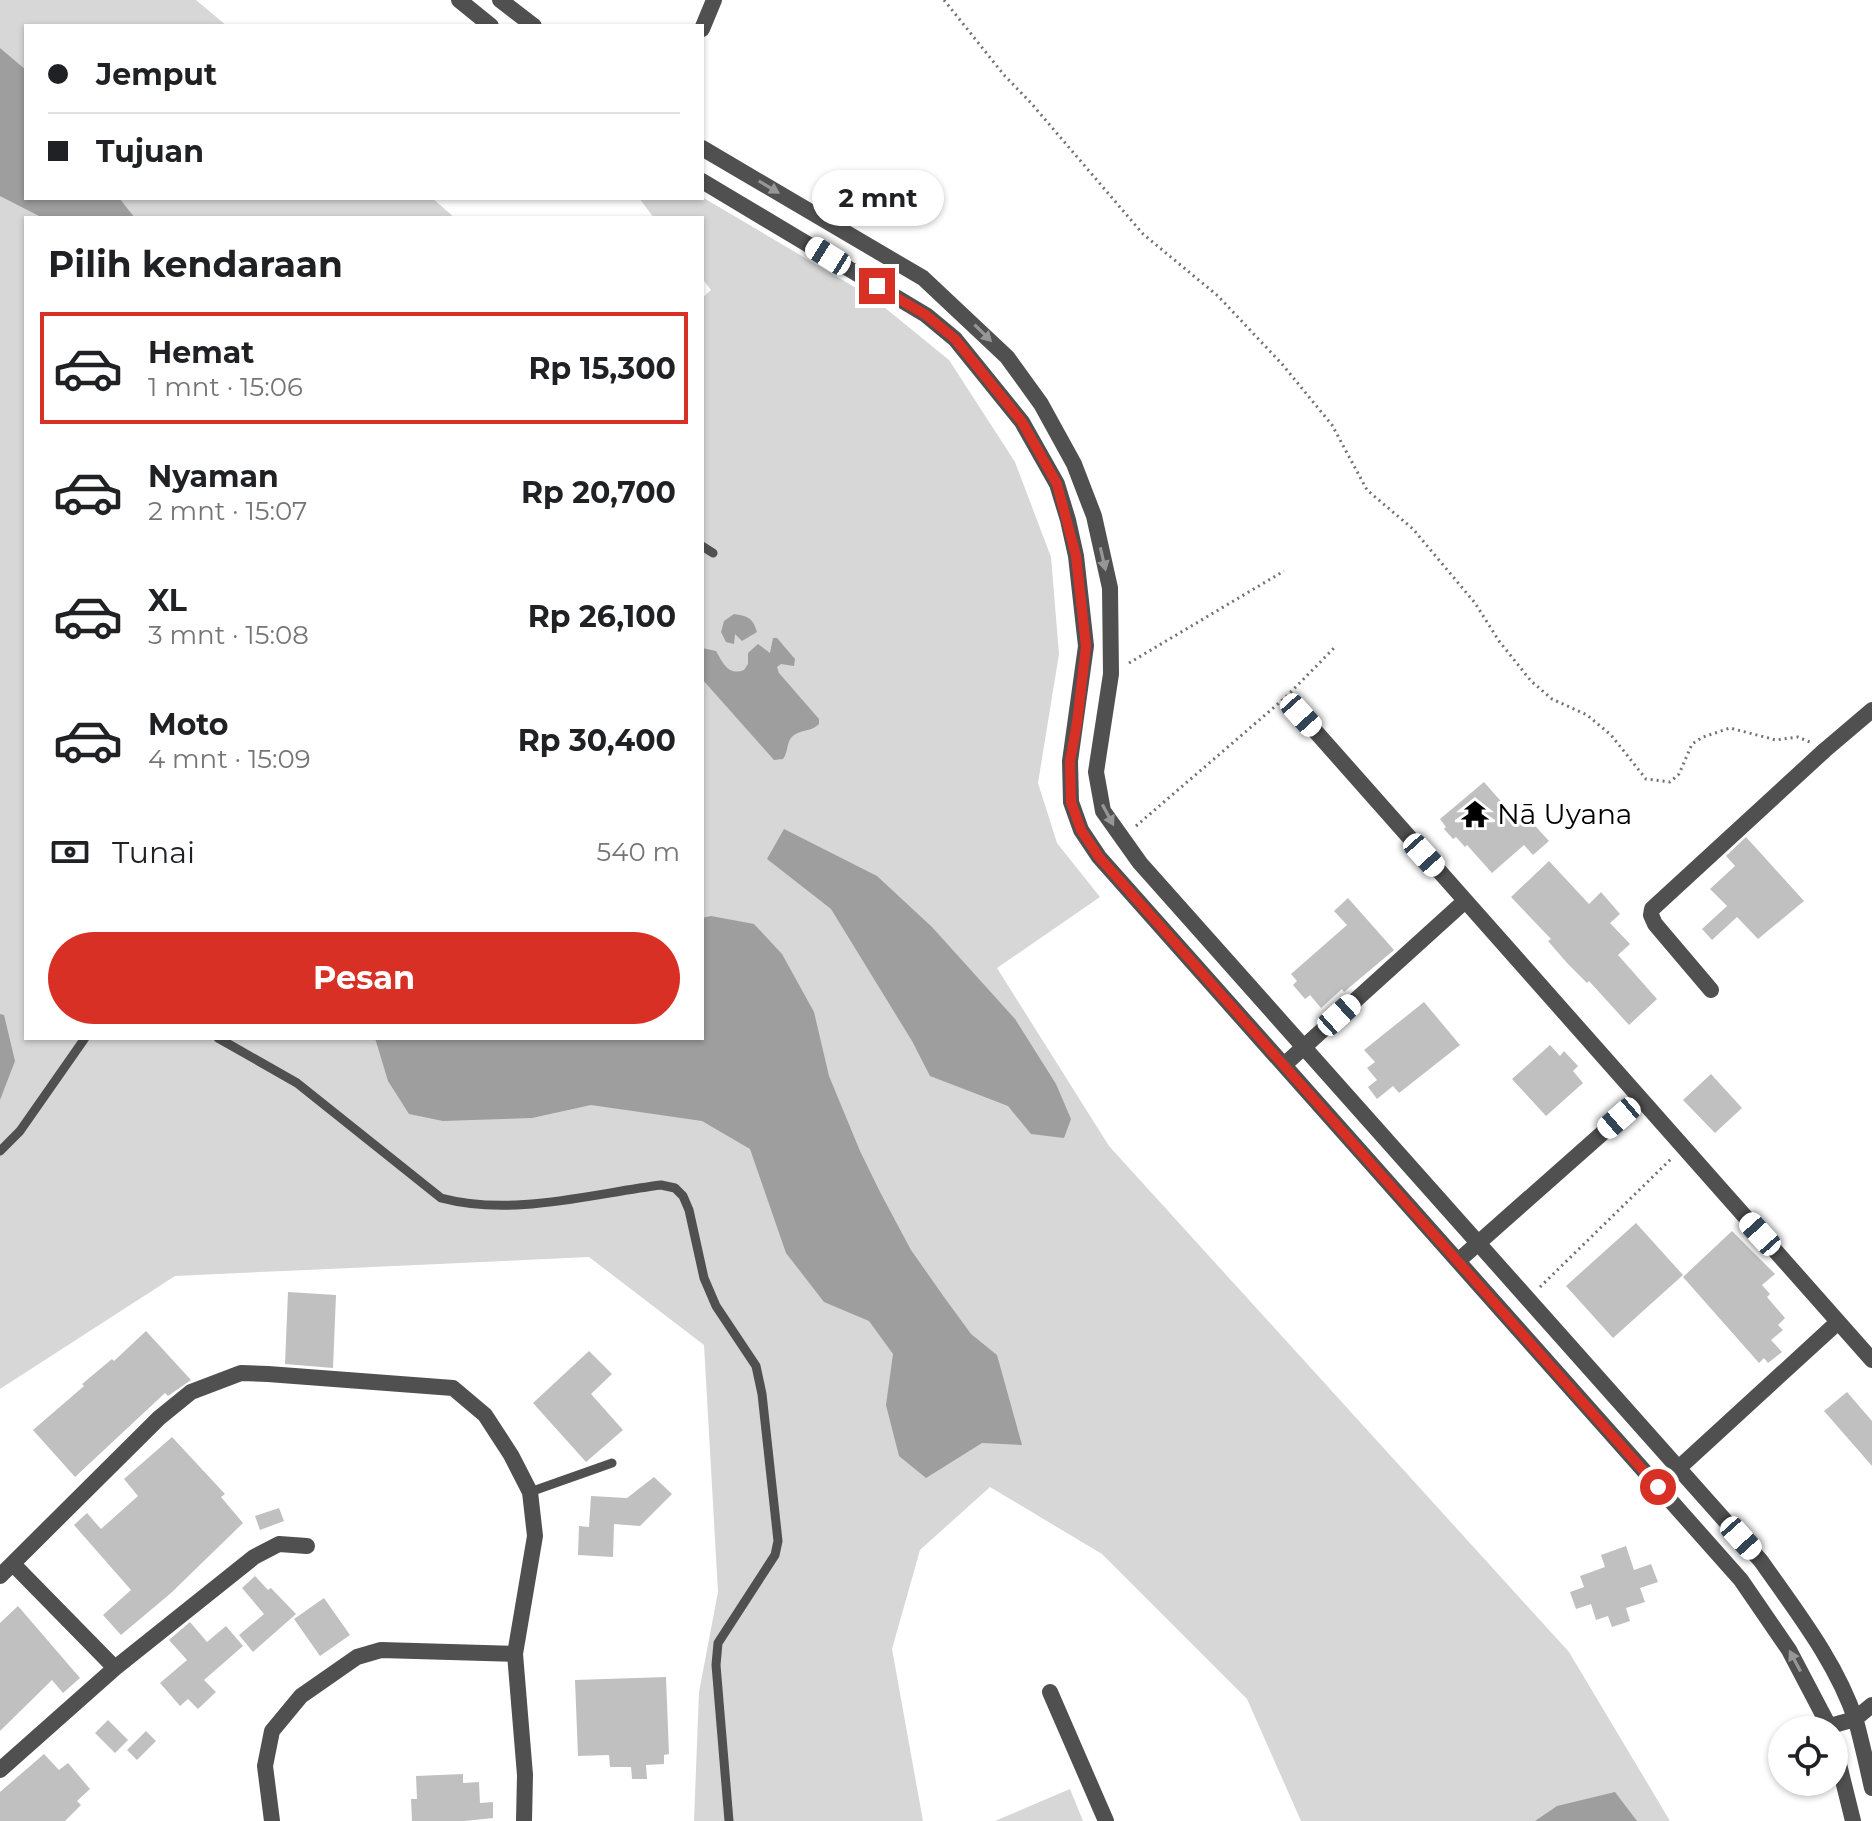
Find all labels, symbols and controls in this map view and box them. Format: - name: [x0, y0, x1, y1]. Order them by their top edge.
- text: Jemput: [96, 56, 217, 93]
- text: Tujuan: [96, 133, 204, 170]
- callout: 2 mnt: [811, 170, 943, 226]
- one-way arrow: [758, 180, 780, 194]
- text: 2 mnt: [838, 182, 918, 214]
- car: [801, 233, 855, 279]
- text: Pilih kendaraan: [48, 242, 343, 286]
- route end: [859, 268, 895, 304]
- one-way arrow: [973, 323, 992, 341]
- icon: car: [52, 332, 124, 404]
- text: Hemat: [148, 334, 254, 371]
- text: Rp 15,300: [528, 350, 676, 387]
- text: 1 mnt · 15:06: [148, 371, 303, 403]
- icon: car: [52, 456, 124, 528]
- text: Nyaman: [148, 458, 279, 495]
- text: Rp 20,700: [521, 474, 676, 511]
- text: 2 mnt · 15:07: [148, 495, 307, 527]
- one-way arrow: [1097, 546, 1110, 571]
- icon: car: [52, 580, 124, 652]
- text: XL: [148, 582, 187, 619]
- text: Rp 26,100: [528, 598, 676, 635]
- text: 3 mnt · 15:08: [148, 619, 309, 651]
- car: [1276, 689, 1326, 741]
- icon: car: [52, 704, 124, 776]
- text: Moto: [148, 706, 229, 743]
- text: Rp 30,400: [518, 722, 676, 759]
- text: 4 mnt · 15:09: [148, 743, 311, 775]
- place label: Nā Uyana: [1497, 797, 1632, 831]
- temple icon: Nā Uyana: [1460, 799, 1490, 829]
- one-way arrow: [1101, 803, 1115, 826]
- car: [1399, 829, 1449, 881]
- icon: cash: [48, 830, 92, 874]
- text: Tunai: [112, 834, 195, 871]
- text: 540 m: [596, 836, 680, 868]
- button: Pesan: [48, 932, 680, 1024]
- car: [1313, 990, 1365, 1040]
- car: [1593, 1093, 1645, 1143]
- car: [1735, 1208, 1785, 1260]
- route start: [1640, 1469, 1676, 1505]
- car: [1716, 1512, 1766, 1564]
- one-way arrow: [1788, 1650, 1802, 1672]
- map controls: [1768, 1716, 1848, 1796]
- button: locate: [1768, 1716, 1848, 1796]

